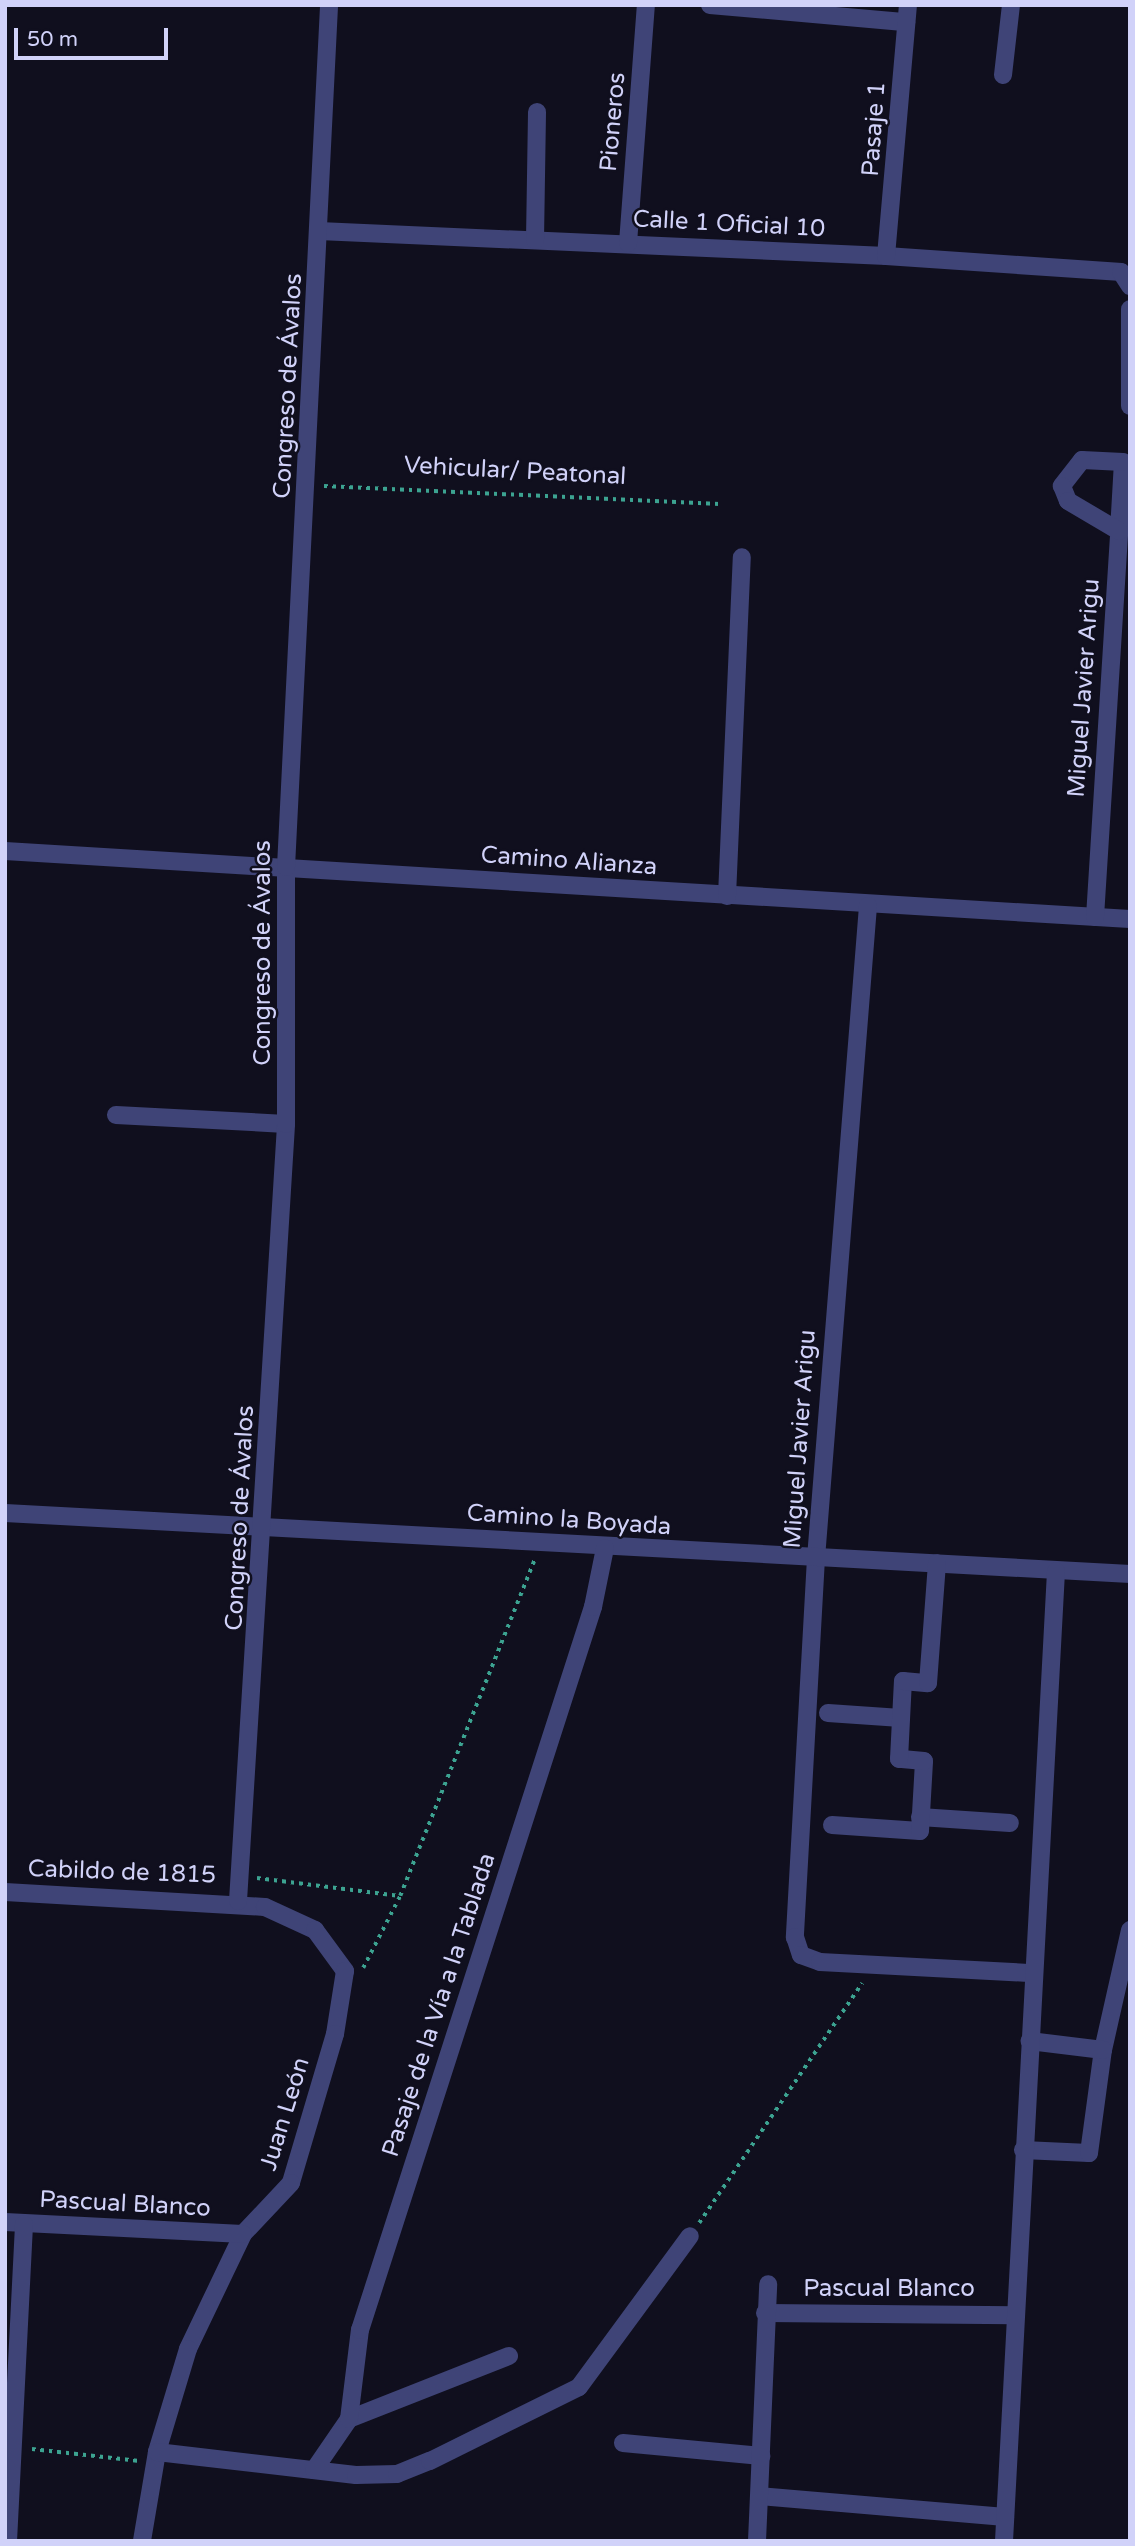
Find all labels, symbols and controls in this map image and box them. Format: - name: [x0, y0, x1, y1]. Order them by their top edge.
- scale bar: [18, 14, 172, 58]
- text: 50 m: [27, 27, 78, 52]
- street label: Pioneros: [594, 71, 632, 173]
- street label: Pasaje 1: [856, 81, 892, 177]
- street label: Calle 1 Oficial 10: [632, 205, 826, 243]
- street label: Congreso de Ávalos: [268, 273, 308, 499]
- street label: Vehicular/ Peatonal: [403, 451, 627, 491]
- street label: Miguel Javier Arigu: [1062, 578, 1106, 798]
- street label: Congreso de Ávalos: [249, 840, 277, 1066]
- street label: Camino Alianza: [480, 840, 658, 882]
- street label: Miguel Javier Arigu: [778, 1329, 822, 1549]
- street label: Congreso de Ávalos: [220, 1405, 260, 1631]
- street label: Camino la Boyada: [466, 1498, 672, 1542]
- street label: Pasaje de la Vía a la Tablada: [376, 1850, 502, 2160]
- street label: Cabildo de 1815: [27, 1854, 217, 1890]
- street label: Juan León: [254, 2054, 316, 2174]
- street label: Pascual Blanco: [39, 2185, 211, 2223]
- street label: Pascual Blanco: [803, 2275, 975, 2303]

